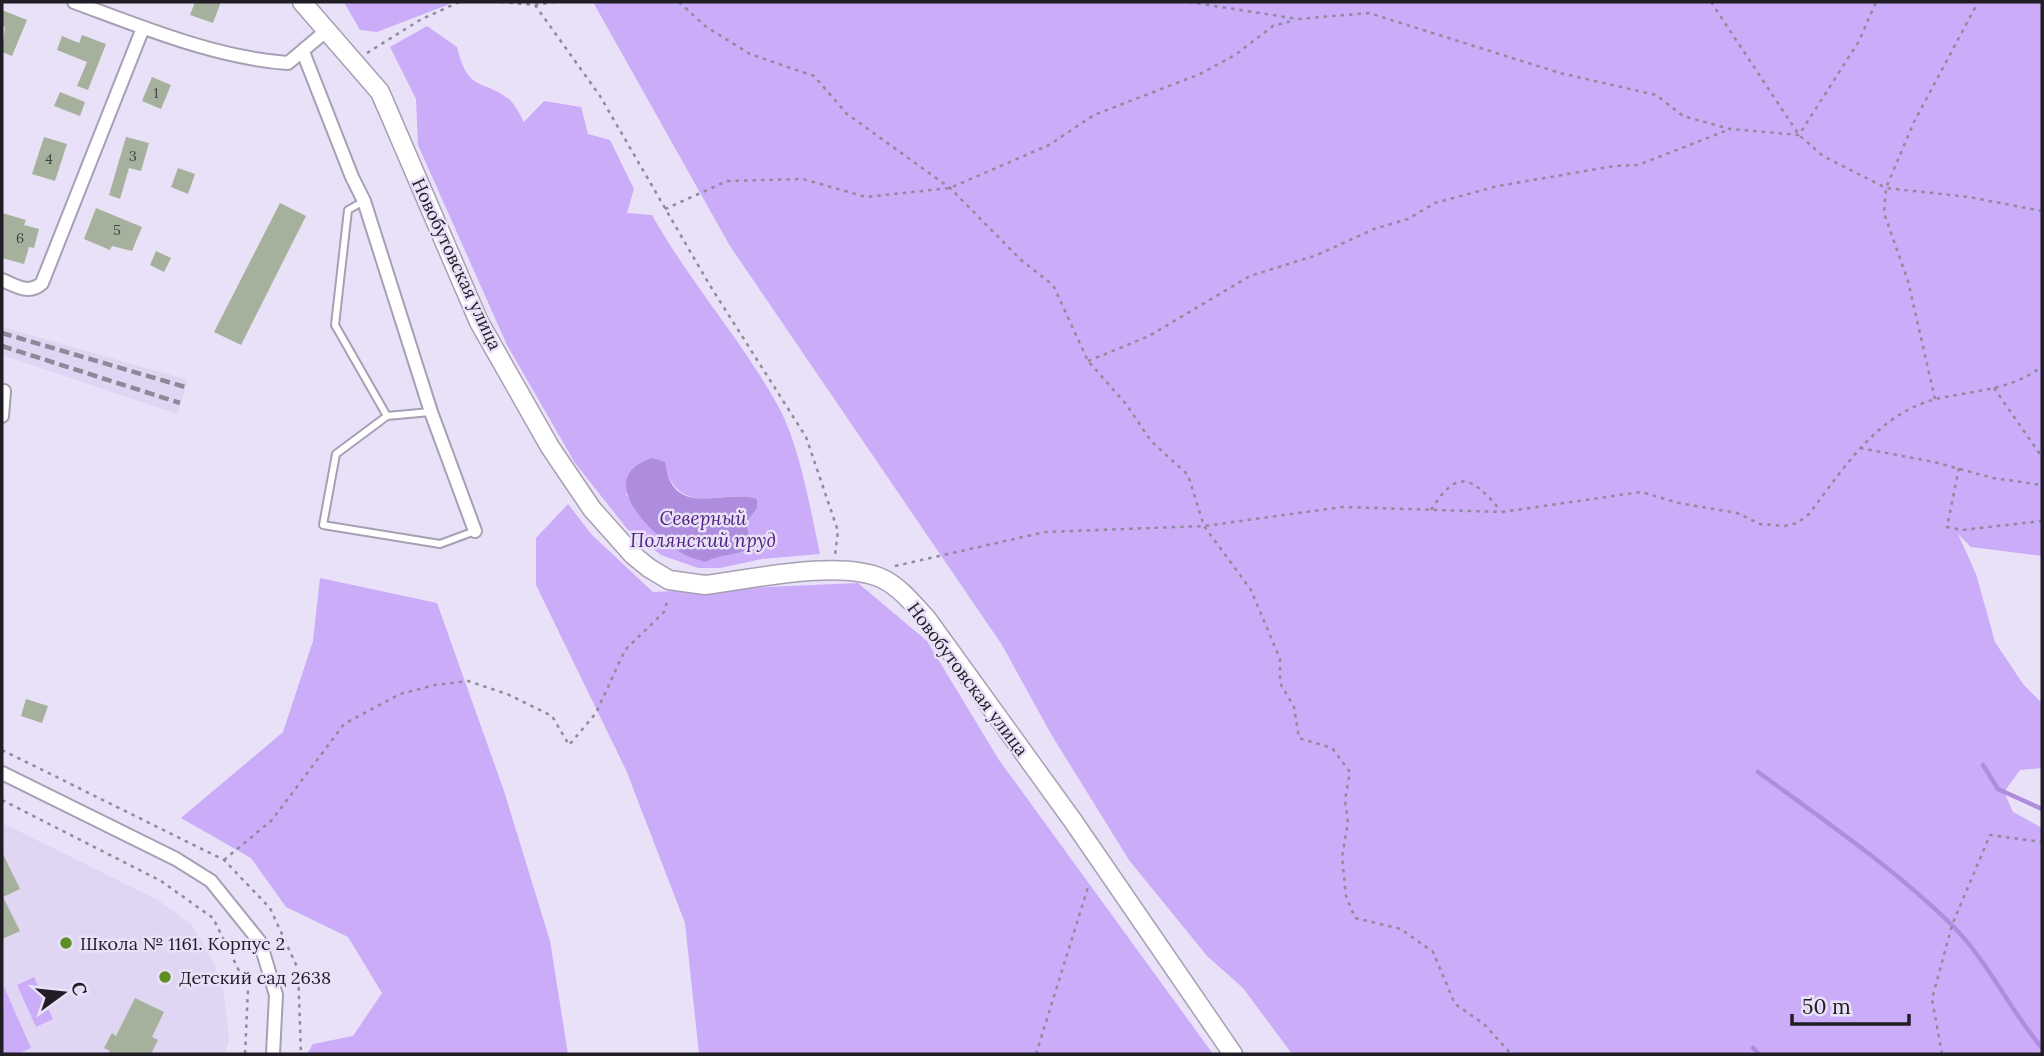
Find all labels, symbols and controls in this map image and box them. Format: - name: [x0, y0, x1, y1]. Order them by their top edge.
- house number: 1: [153, 84, 159, 102]
- house number: 3: [129, 147, 137, 165]
- house number: 4: [45, 150, 53, 168]
- street label: Новобутовская улица: [407, 174, 507, 354]
- house number: 5: [113, 221, 121, 239]
- house number: 6: [16, 229, 24, 247]
- water label: Северный Полянский пруд: [630, 506, 776, 552]
- street label: Новобутовская улица: [903, 597, 1033, 761]
- place label: Школа № 1161. Корпус 2: [80, 932, 285, 955]
- marker: Школа № 1161. Корпус 2: [58, 935, 74, 951]
- north arrow: [28, 958, 98, 1028]
- place label: Детский сад 2638: [179, 966, 331, 989]
- marker: Детский сад 2638: [157, 969, 173, 985]
- text: С: [66, 979, 93, 998]
- scale bar: [1792, 982, 1909, 1026]
- text: 50 m: [1802, 993, 1851, 1020]

